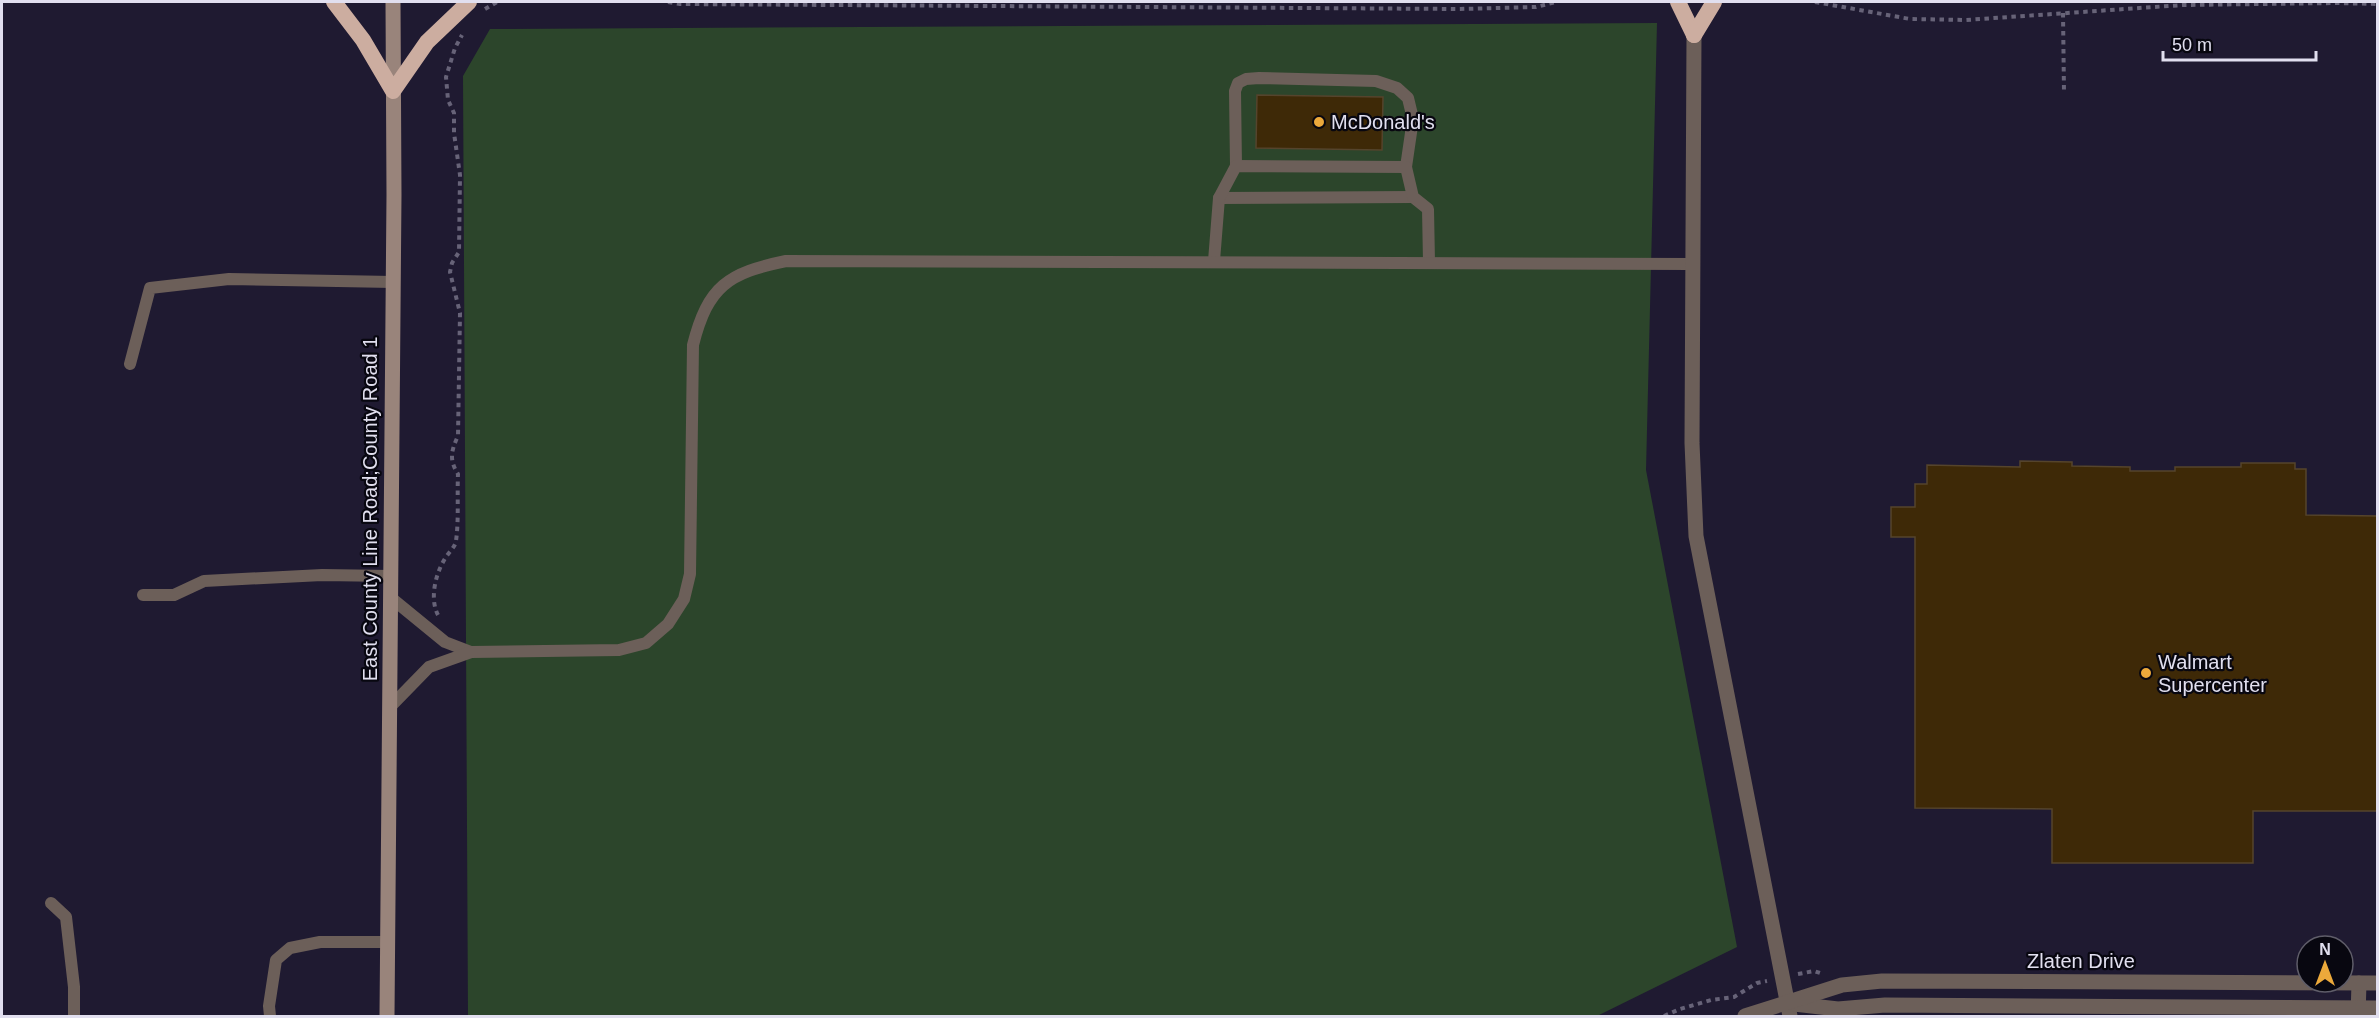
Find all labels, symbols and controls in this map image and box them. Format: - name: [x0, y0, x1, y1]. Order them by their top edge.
- scale bar: [2163, 24, 2316, 62]
- text: 50 m: [2172, 35, 2212, 55]
- place label: McDonald's: [1331, 111, 1435, 133]
- marker: McDonald's: [1312, 115, 1326, 129]
- street label: East County Line Road;County Road 1: [359, 337, 381, 681]
- place label: Walmart Supercenter: [2158, 651, 2267, 696]
- marker: Walmart Supercenter: [2139, 666, 2153, 680]
- north arrow: [2295, 934, 2355, 994]
- text: N: [2319, 941, 2331, 958]
- street label: Zlaten Drive: [2027, 950, 2135, 972]

